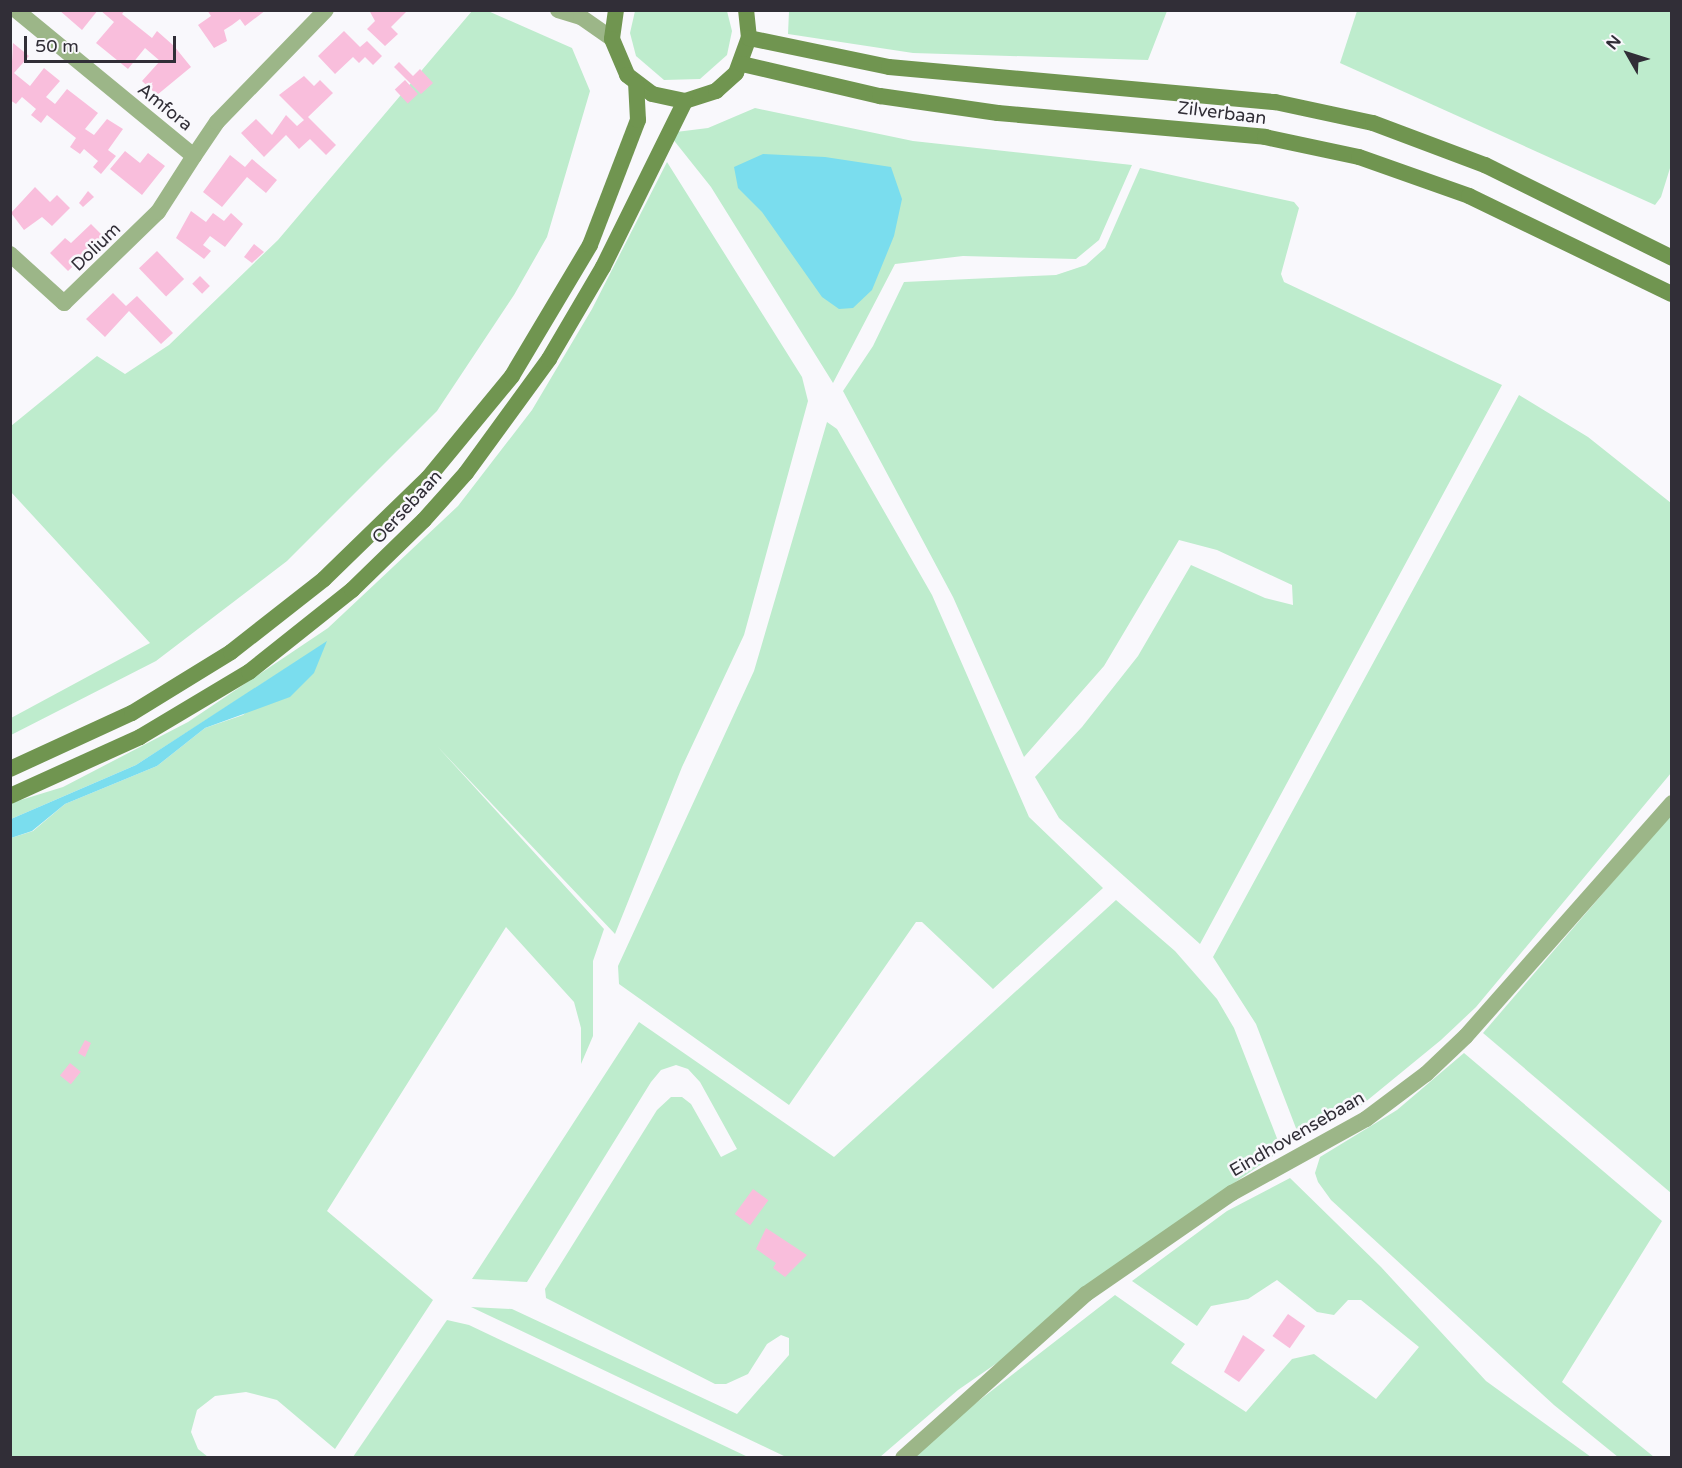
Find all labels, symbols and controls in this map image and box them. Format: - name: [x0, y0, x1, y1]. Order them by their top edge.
- scale bar: [27, 24, 178, 62]
- north arrow: [1598, 24, 1658, 84]
- text: N: [1602, 31, 1626, 54]
- text: 50 m: [35, 35, 79, 57]
- street label: Amfora: [133, 78, 197, 136]
- street label: Zilverbaan: [1176, 97, 1268, 129]
- street label: Dolium: [67, 218, 125, 276]
- street label: Oersebaan: [367, 466, 447, 548]
- street label: Eindhovensebaan: [1226, 1087, 1368, 1181]

